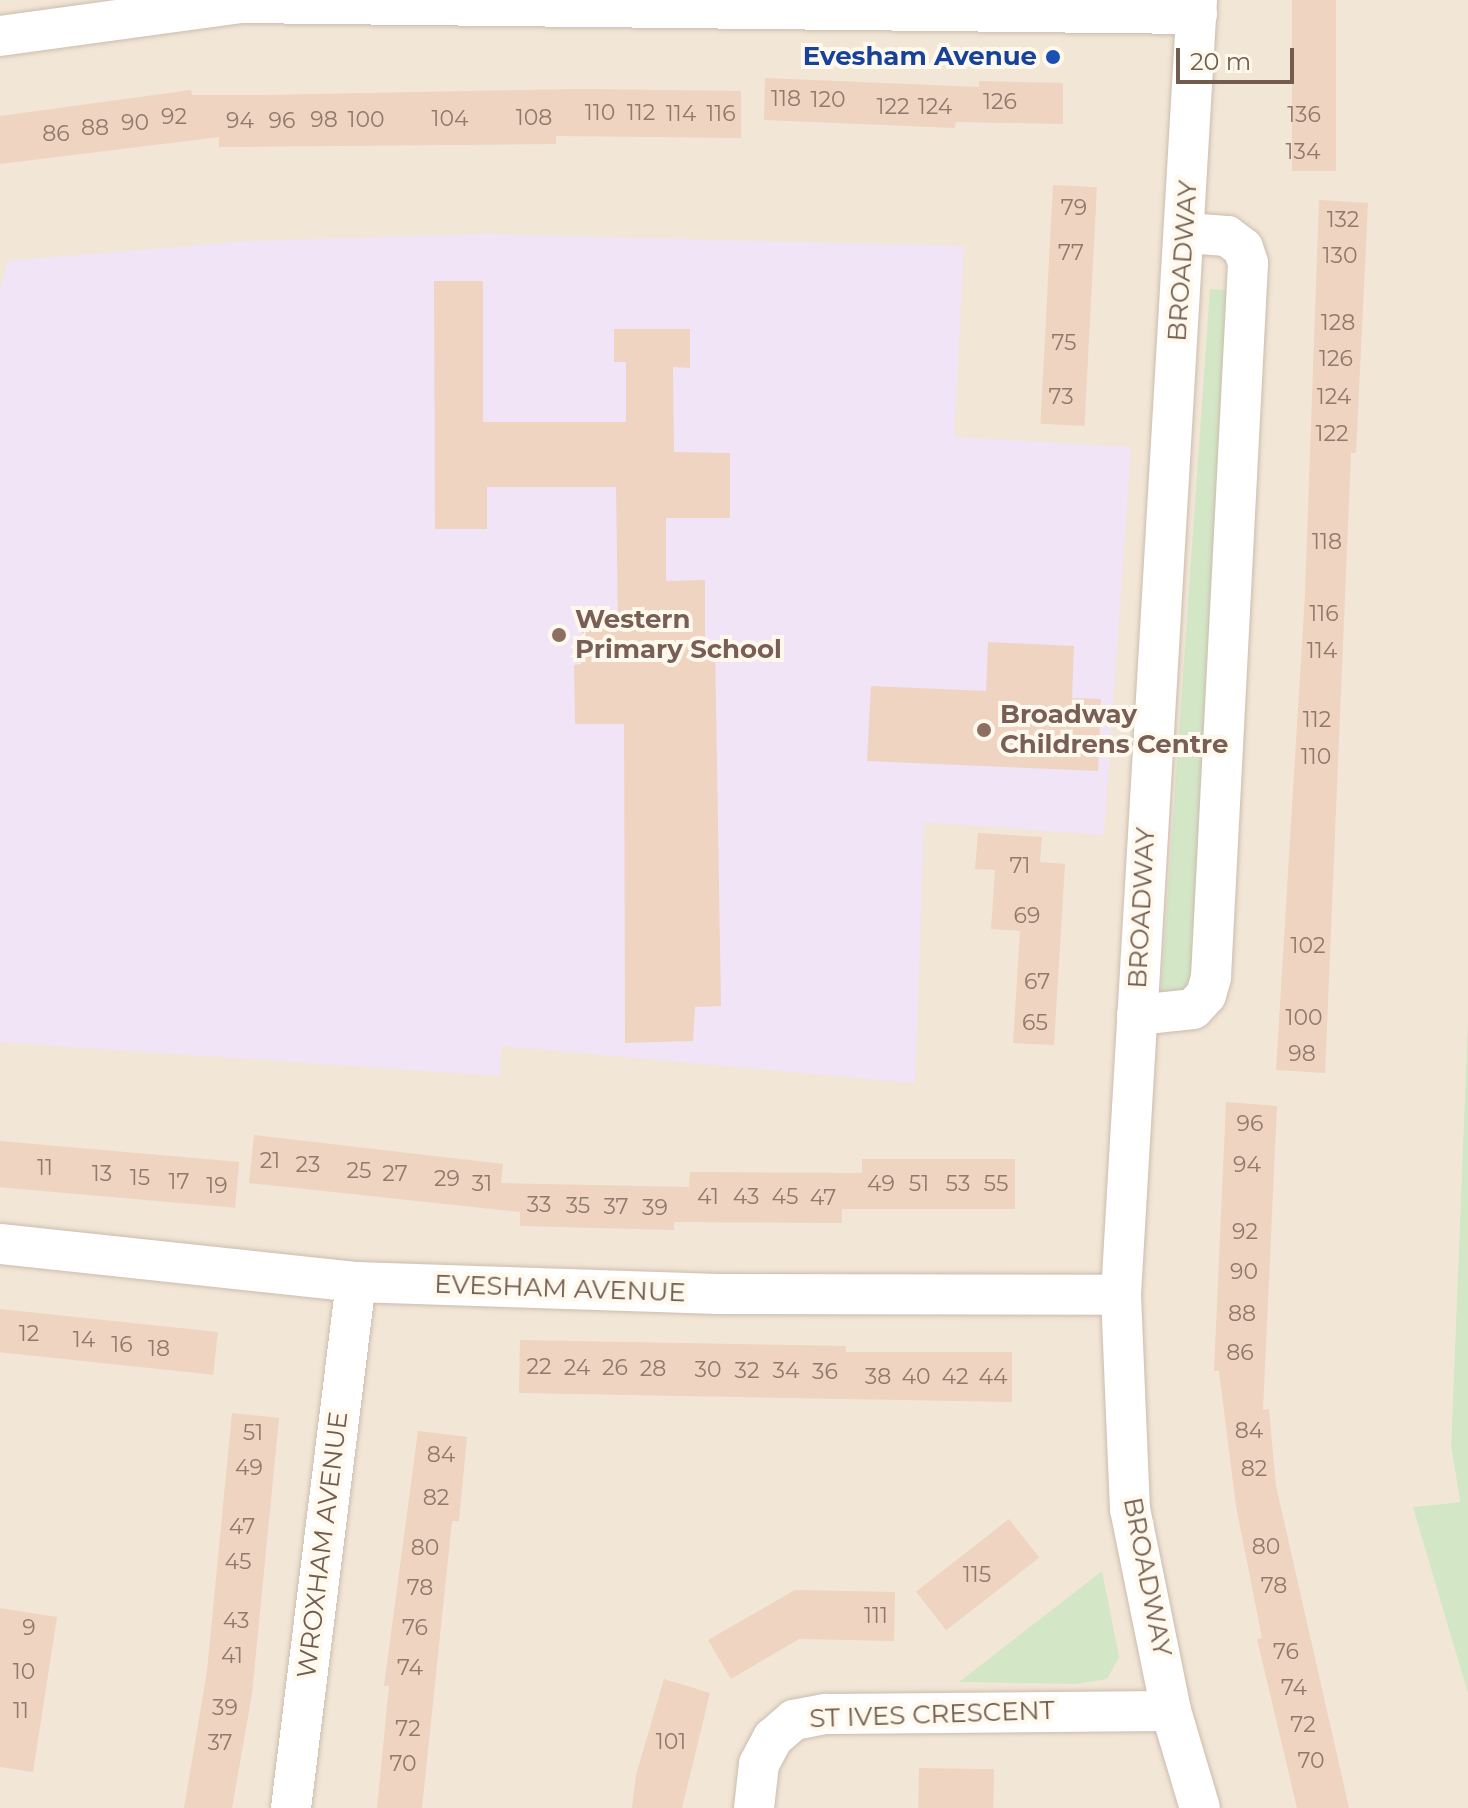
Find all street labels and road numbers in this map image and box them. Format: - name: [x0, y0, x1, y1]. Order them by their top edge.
- street label: BROADWAY: [1162, 179, 1204, 343]
- street label: BROADWAY: [1122, 827, 1162, 989]
- street label: EVESHAM AVENUE: [434, 1269, 686, 1309]
- street label: WROXHAM AVENUE: [291, 1410, 355, 1680]
- street label: BROADWAY: [1116, 1495, 1178, 1659]
- street label: ST IVES CRESCENT: [809, 1695, 1055, 1735]

